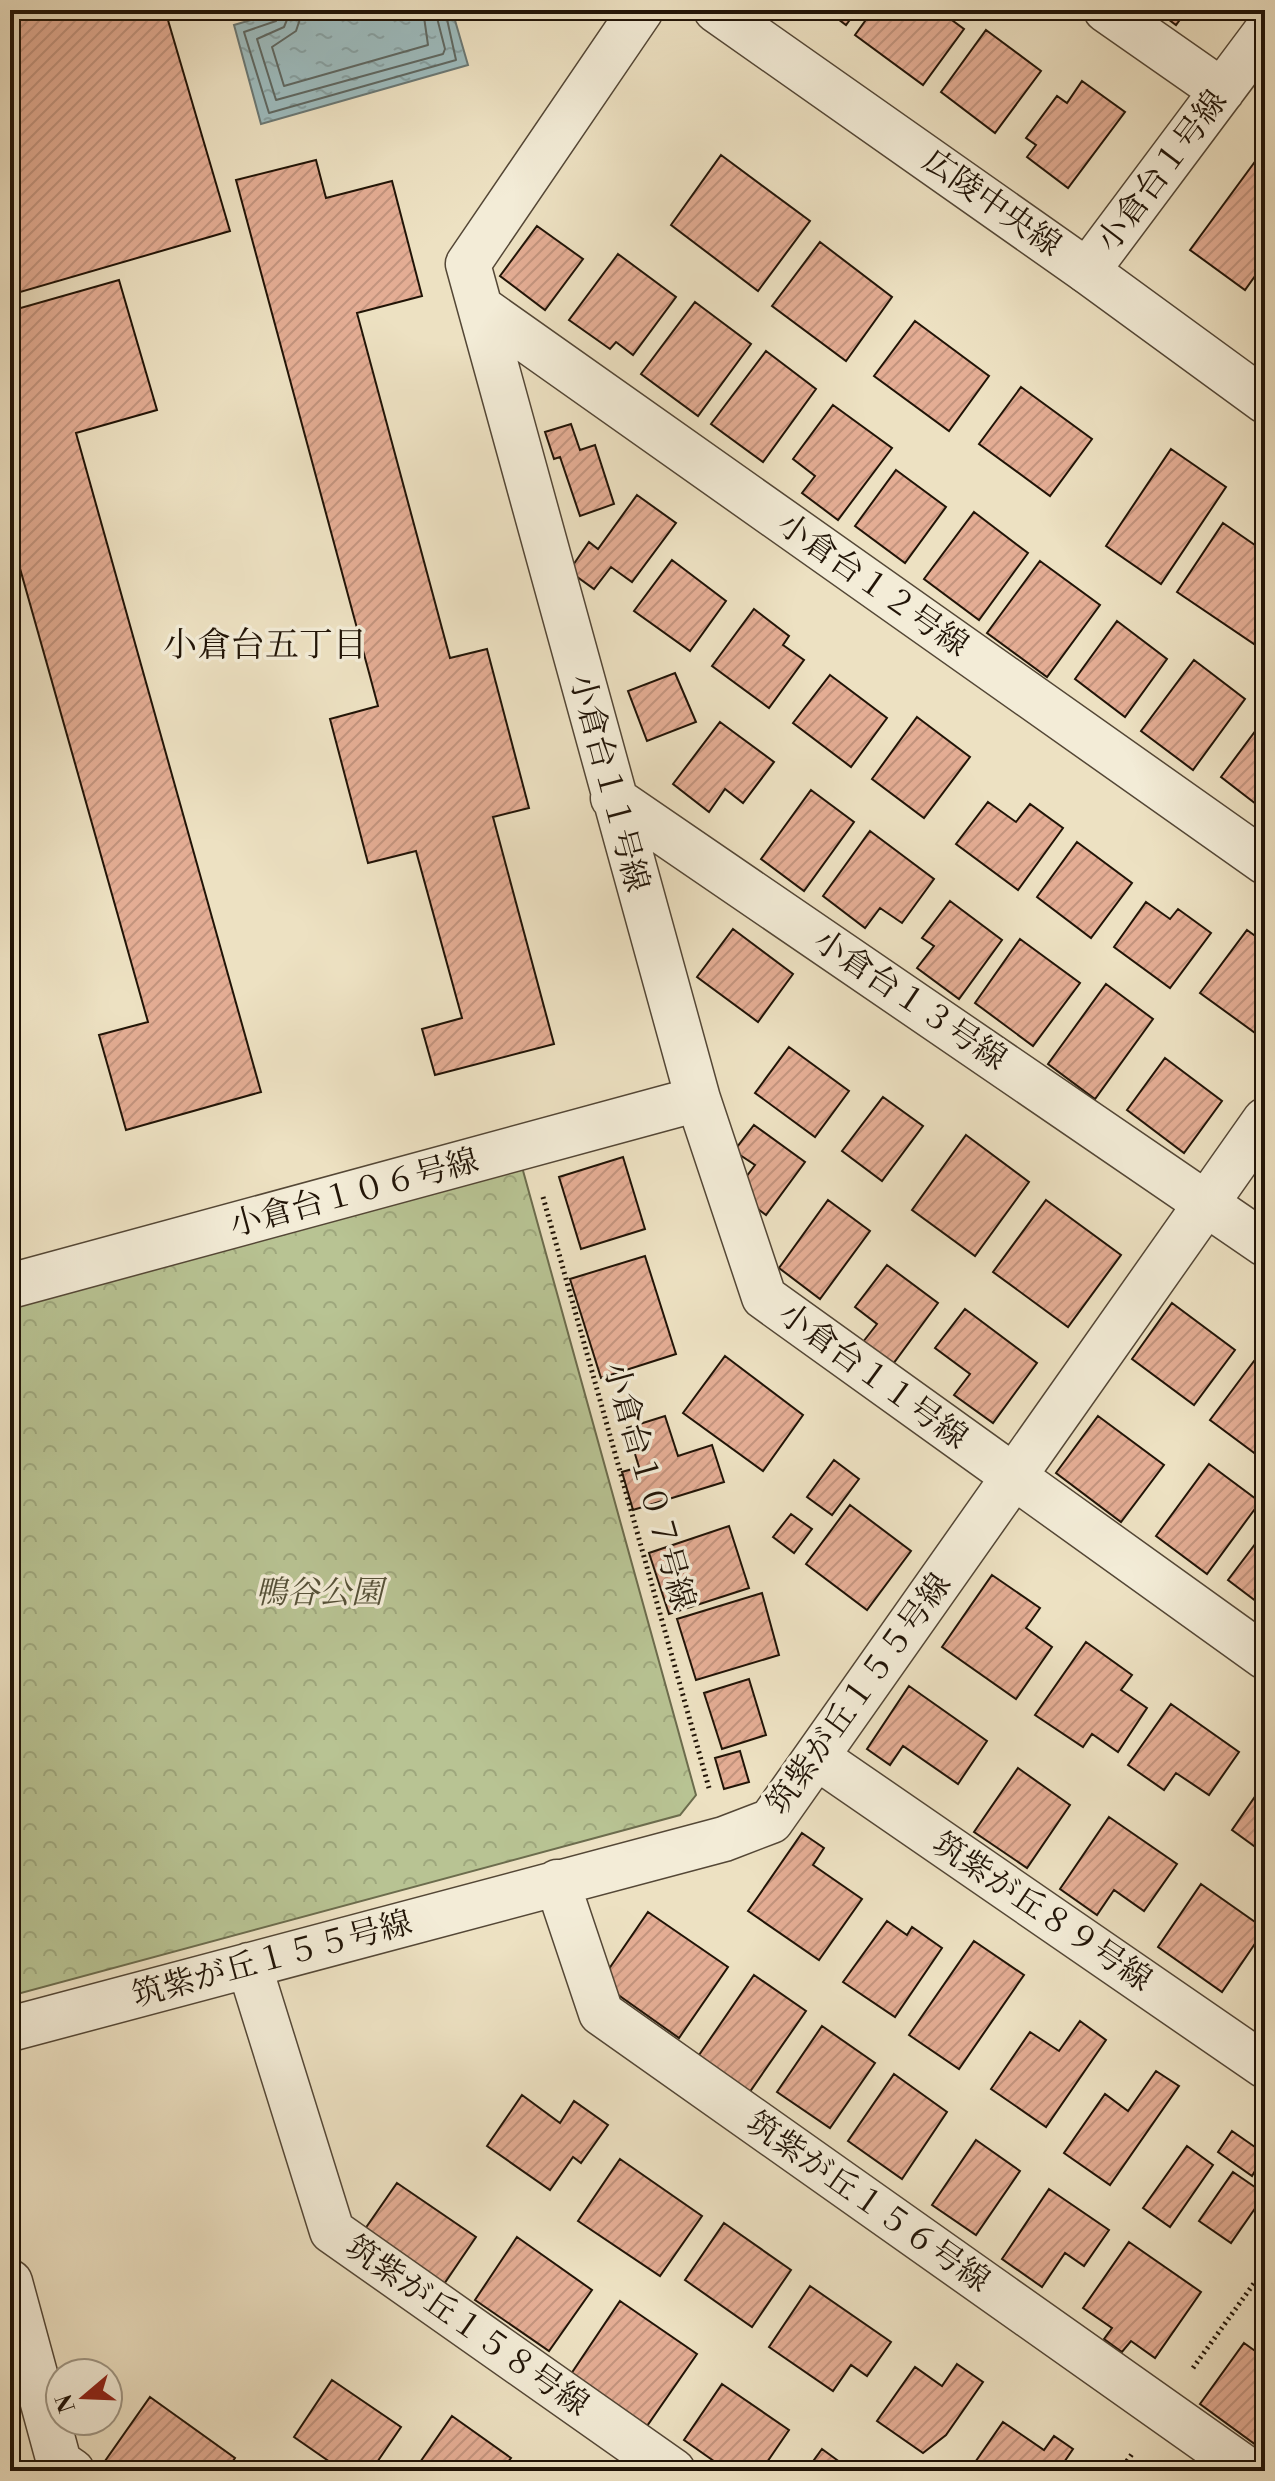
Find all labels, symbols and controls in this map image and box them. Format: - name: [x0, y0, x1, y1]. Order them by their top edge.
- street label: 小倉台１号線: [1088, 82, 1236, 260]
- street label: 広陵中央線: [915, 141, 1069, 265]
- street label: 小倉台１２号線: [770, 504, 976, 666]
- district label: 小倉台五丁目: [163, 625, 367, 667]
- street label: 小倉台１１号線: [561, 670, 657, 896]
- street label: 小倉台１３号線: [806, 921, 1014, 1079]
- street label: 小倉台１０６号線: [225, 1141, 483, 1245]
- street label: 小倉台１１号線: [771, 1294, 975, 1458]
- street label: 小倉台１０７号線: [594, 1357, 704, 1615]
- street label: 筑紫が丘１５５号線: [758, 1566, 960, 1822]
- park label: 鴨谷公園: [255, 1573, 388, 1613]
- street label: 筑紫が丘８９号線: [925, 1824, 1159, 2000]
- street label: 筑紫が丘１５５号線: [128, 1902, 416, 2016]
- street label: 筑紫が丘１５６号線: [739, 2103, 997, 2301]
- street label: 筑紫が丘１５８号線: [338, 2227, 596, 2425]
- north arrow: [44, 2357, 124, 2437]
- text: N: [51, 2390, 82, 2416]

